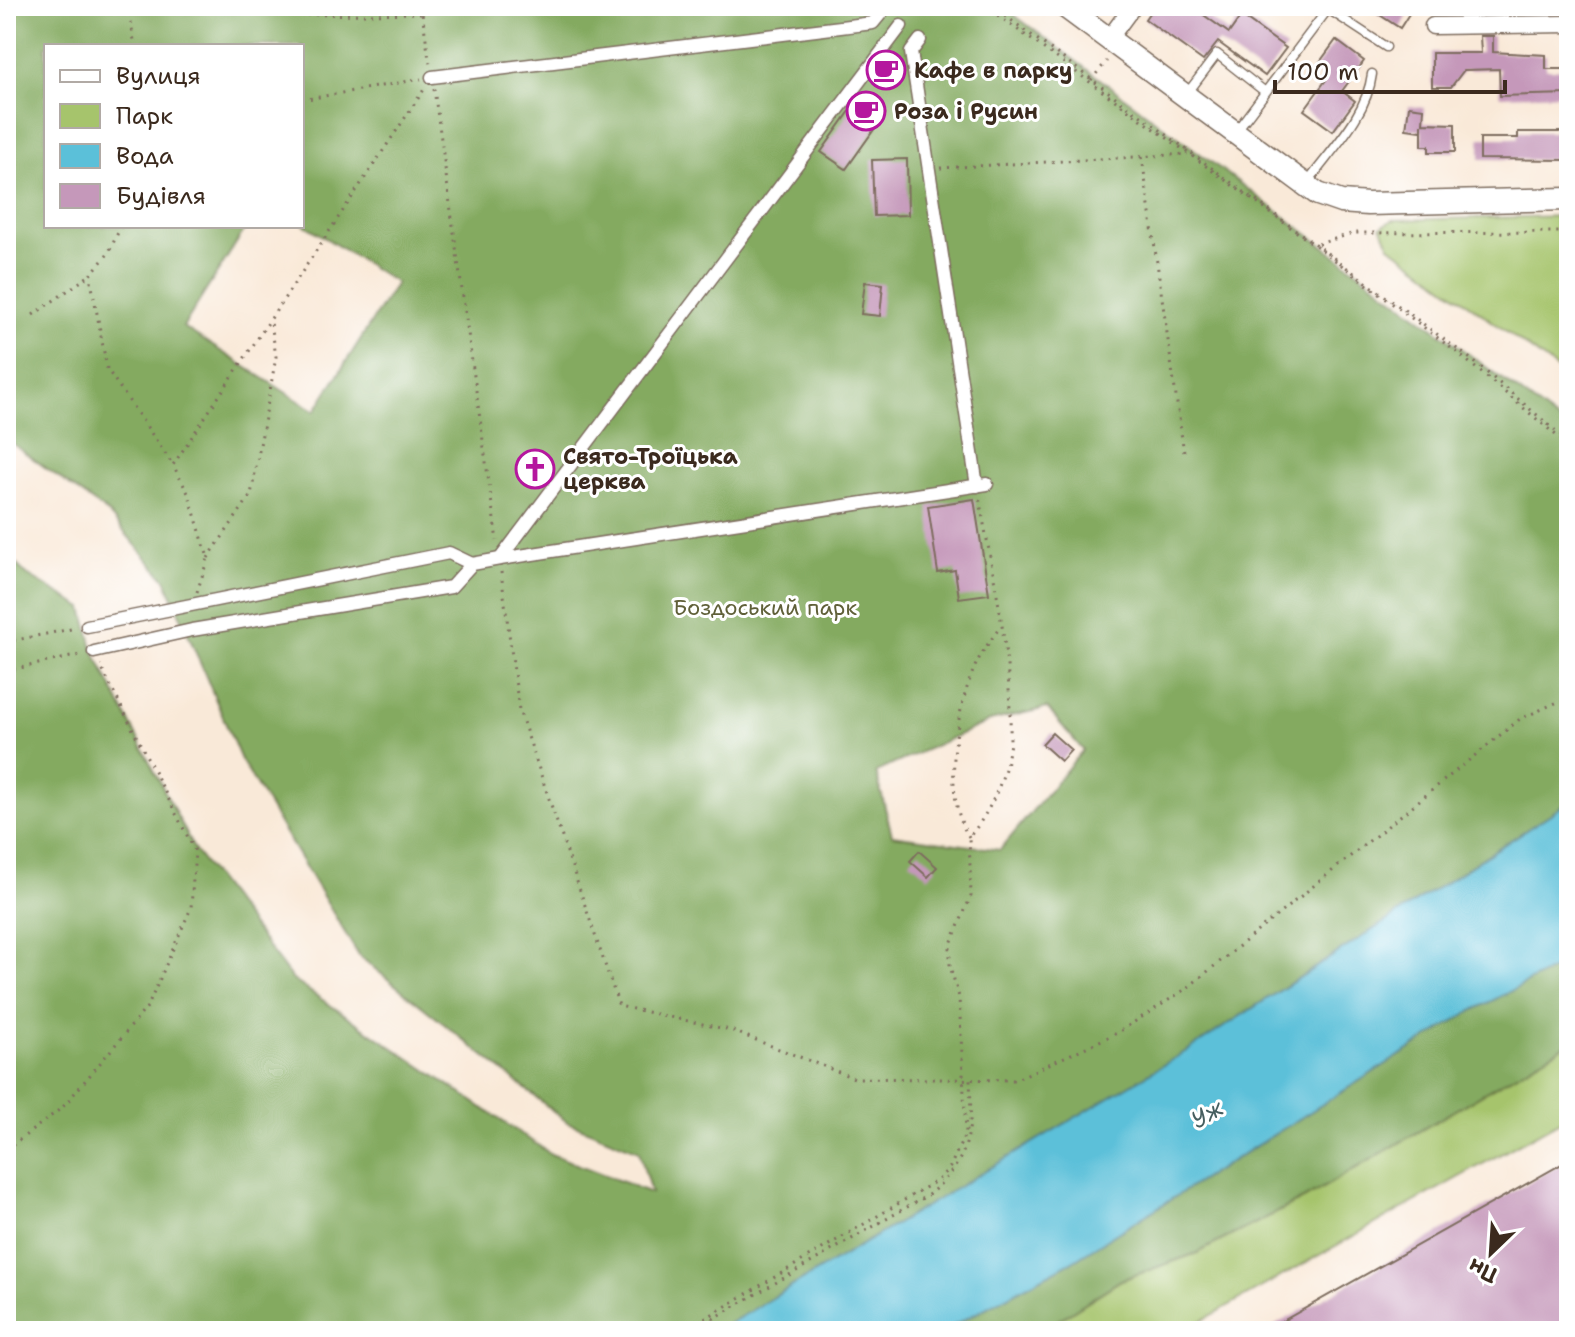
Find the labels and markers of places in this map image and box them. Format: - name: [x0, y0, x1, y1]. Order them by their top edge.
- cafe icon: Кафе в парку: [865, 49, 907, 91]
- place label: Кафе в парку: [914, 56, 1072, 85]
- cafe icon: Роза і Русин: [845, 90, 887, 132]
- place label: Роза і Русин: [894, 97, 1038, 126]
- place label: Свято-Троїцька церква: [563, 442, 738, 496]
- church icon: Свято-Троїцька церква: [514, 448, 556, 490]

